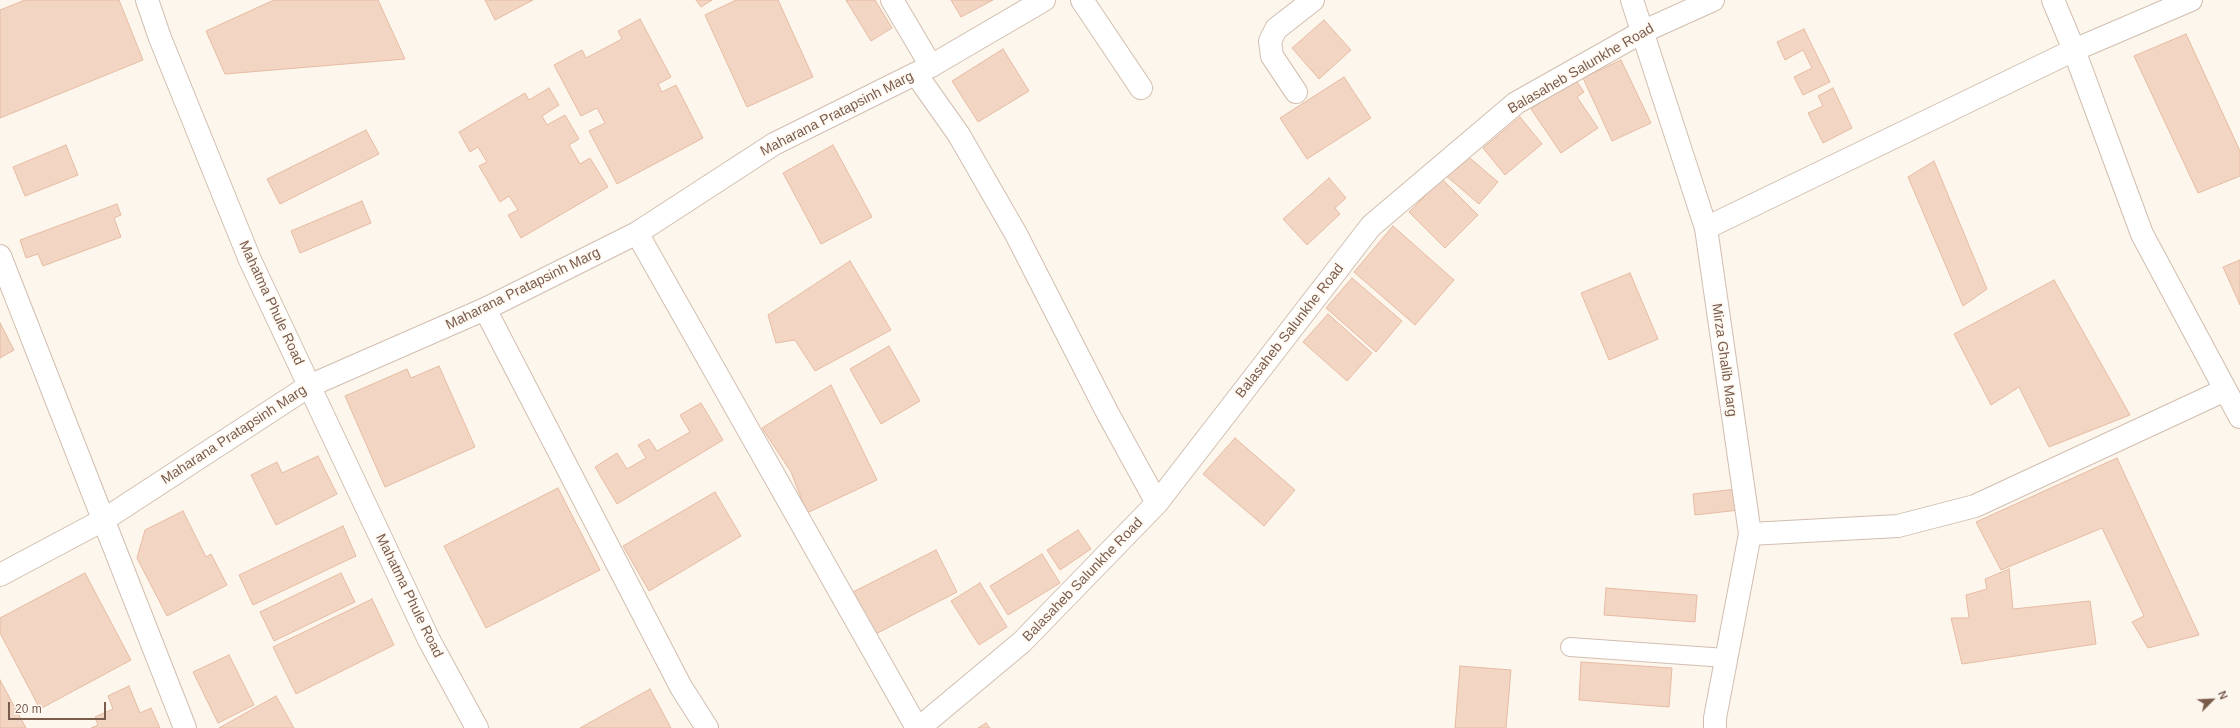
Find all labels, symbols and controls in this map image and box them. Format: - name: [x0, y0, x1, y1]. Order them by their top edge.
- street label: Balasaheb Salunkhe Road: [1505, 20, 1657, 118]
- street label: Maharana Pratapsinh Marg: [758, 68, 916, 160]
- street label: Mahatma Phule Road: [235, 238, 307, 368]
- street label: Maharana Pratapsinh Marg: [443, 244, 603, 334]
- street label: Balasaheb Salunkhe Road: [1232, 261, 1348, 401]
- street label: Mirza Ghalib Marg: [1708, 302, 1740, 418]
- street label: Maharana Pratapsinh Marg: [158, 382, 310, 488]
- street label: Balasaheb Salunkhe Road: [1019, 515, 1147, 645]
- street label: Mahatma Phule Road: [372, 531, 446, 661]
- north arrow: [2192, 680, 2232, 720]
- text: N: [2216, 689, 2230, 701]
- scale bar: [10, 694, 108, 720]
- text: 20 m: [15, 702, 42, 716]

